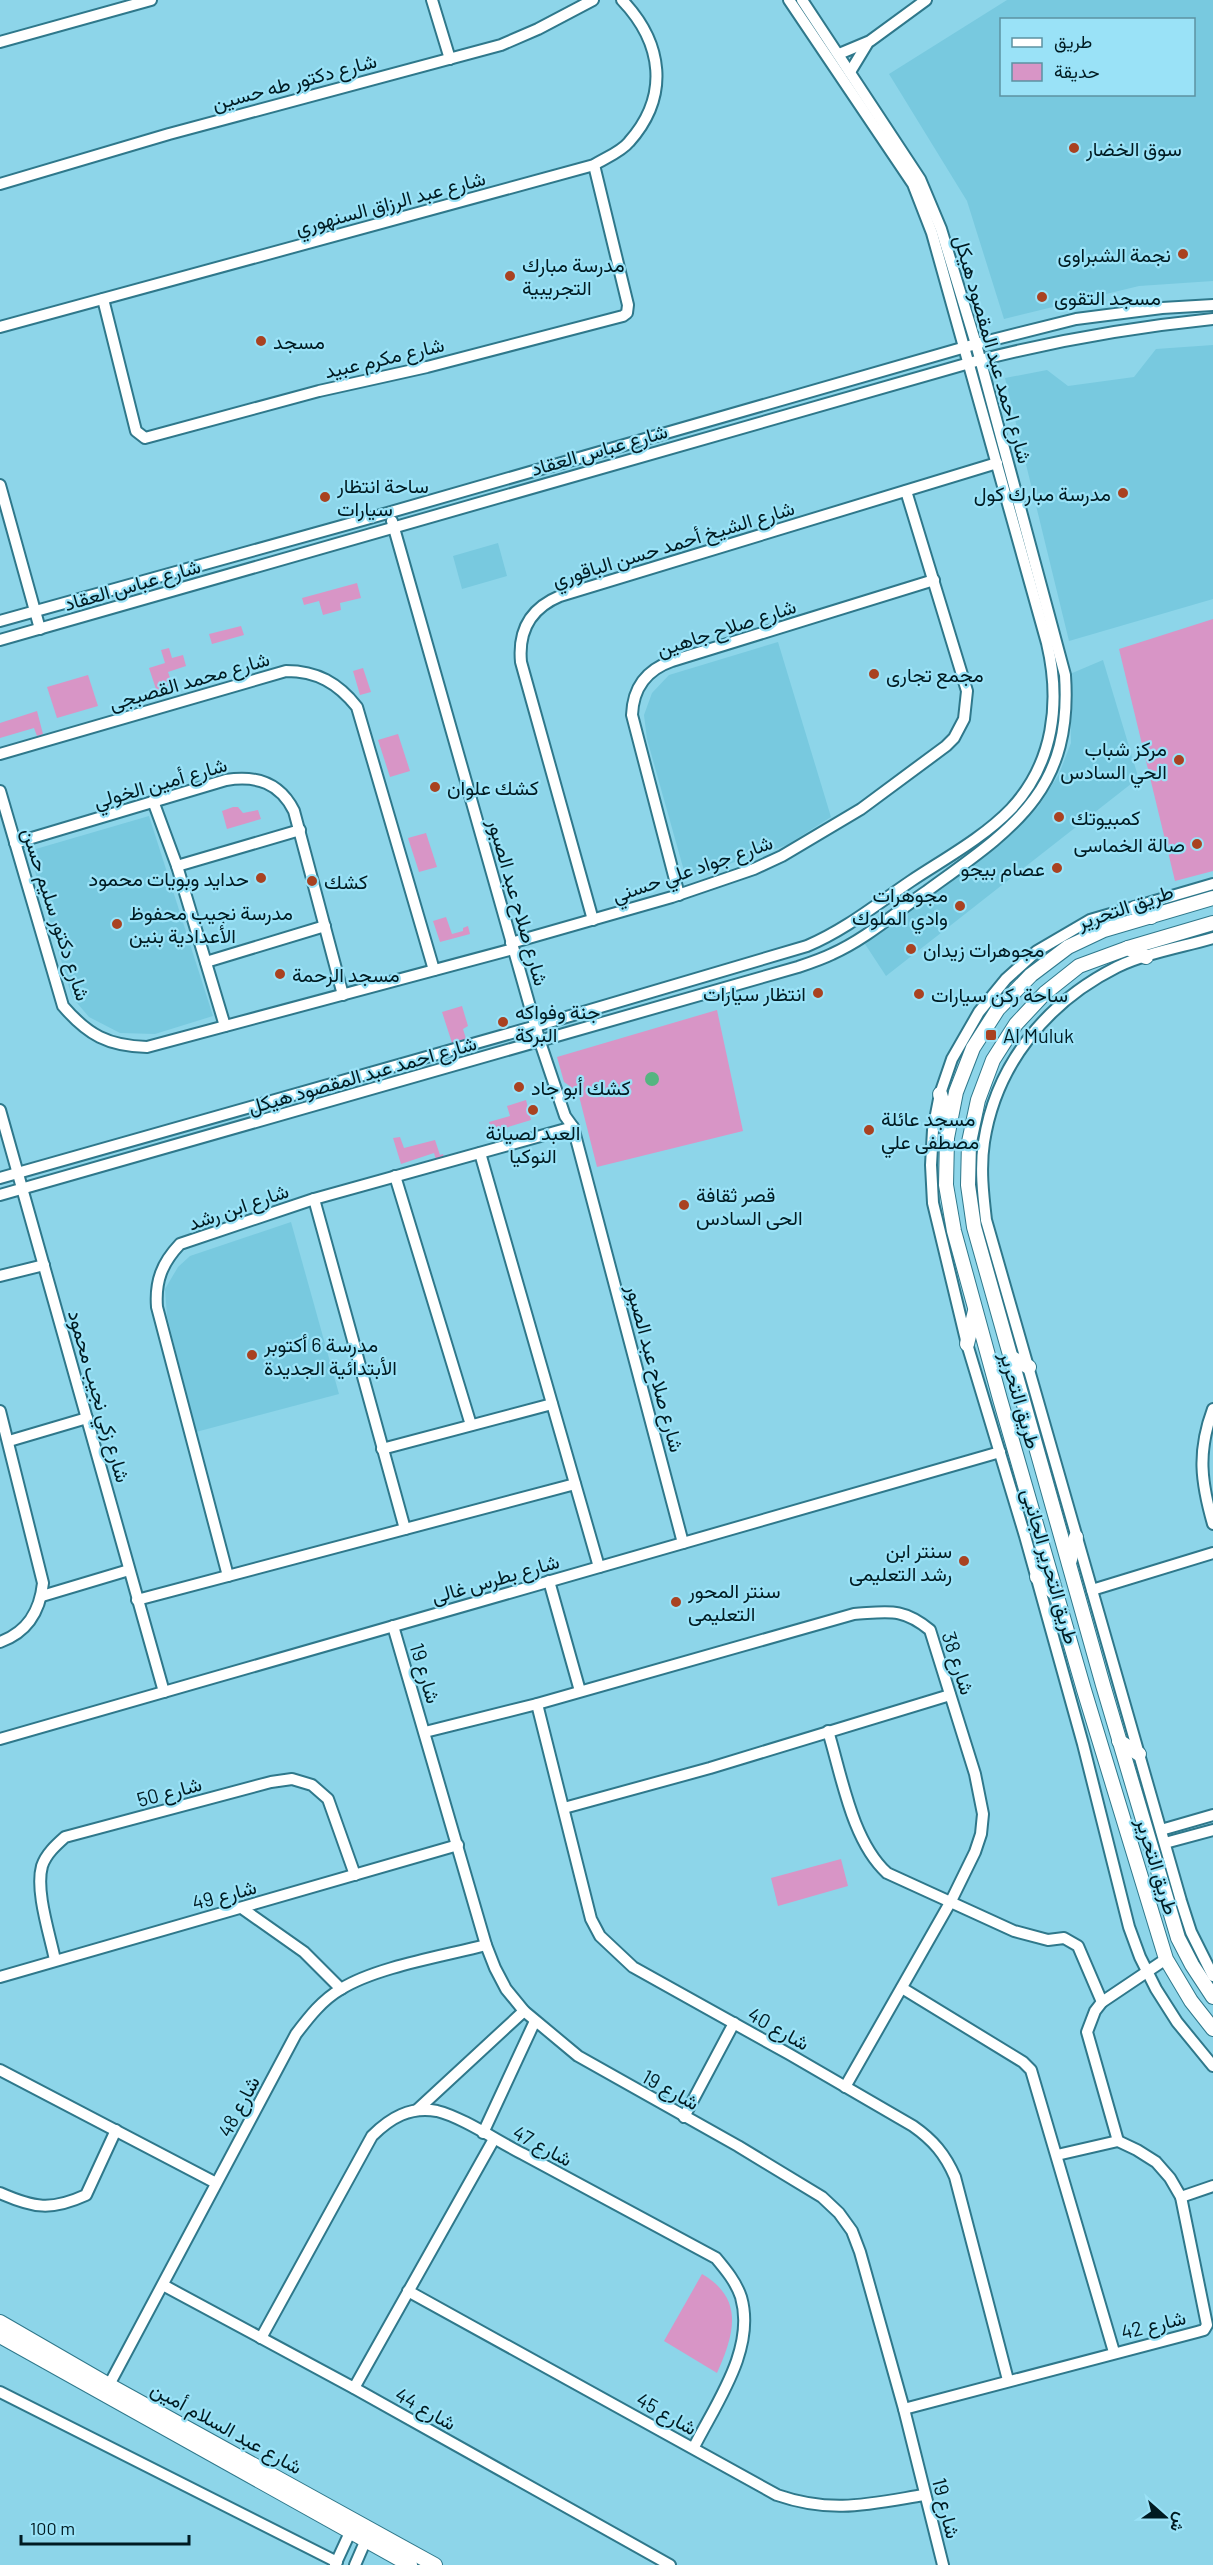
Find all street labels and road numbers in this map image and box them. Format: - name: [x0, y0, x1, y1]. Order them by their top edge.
- street label: شارع دكتور طه حسين: [209, 47, 380, 117]
- street label: شارع عبد الرزاق السنهوري: [292, 165, 489, 245]
- street label: شارع احمد عبد المقصود هيكل: [947, 232, 1038, 467]
- street label: شارع مكرم عبيد: [322, 332, 447, 385]
- street label: شارع عباس العقاد: [528, 418, 671, 483]
- street label: شارع الشيخ أحمد حسن الباقوري: [549, 495, 799, 597]
- street label: شارع عباس العقاد: [61, 553, 204, 618]
- street label: شارع صلاح جاهين: [653, 593, 800, 664]
- street label: شارع محمد القصبجى: [106, 646, 273, 717]
- street label: شارع أمين الخولي: [91, 752, 231, 818]
- street label: شارع صلاح عبد الصبور: [481, 815, 554, 989]
- street label: شارع دكتور سليم حسن: [15, 825, 96, 1004]
- street label: شارع جواد علي حسني: [608, 829, 778, 912]
- street label: طريق التحرير: [1073, 878, 1177, 936]
- street label: شارع احمد عبد المقصود هيكل: [245, 1030, 480, 1121]
- street label: شارع ابن رشد: [185, 1178, 292, 1237]
- street label: شارع صلاح عبد الصبور: [619, 1281, 690, 1455]
- street label: شارع زكي نجيب محمود: [58, 1307, 136, 1487]
- street label: طريق التحرير: [993, 1348, 1046, 1452]
- street label: طريق التحرير الجانبى: [1015, 1485, 1085, 1647]
- street label: شارع بطرس غالى: [428, 1548, 562, 1611]
- street label: شارع 38: [935, 1628, 980, 1699]
- street label: شارع 19: [403, 1640, 446, 1707]
- street label: شارع 50: [134, 1771, 205, 1814]
- street label: طريق التحرير: [1130, 1814, 1184, 1918]
- street label: شارع 49: [189, 1874, 260, 1917]
- street label: شارع 40: [743, 2001, 814, 2057]
- street label: شارع 19: [637, 2064, 704, 2117]
- street label: شارع 48: [212, 2071, 267, 2142]
- street label: شارع 47: [508, 2119, 577, 2173]
- street label: شارع 42: [1118, 2304, 1189, 2347]
- street label: شارع عبد السلام أمين: [146, 2376, 307, 2481]
- street label: شارع 44: [390, 2381, 461, 2437]
- street label: شارع 45: [631, 2387, 701, 2442]
- street label: شارع 19: [925, 2475, 966, 2542]

